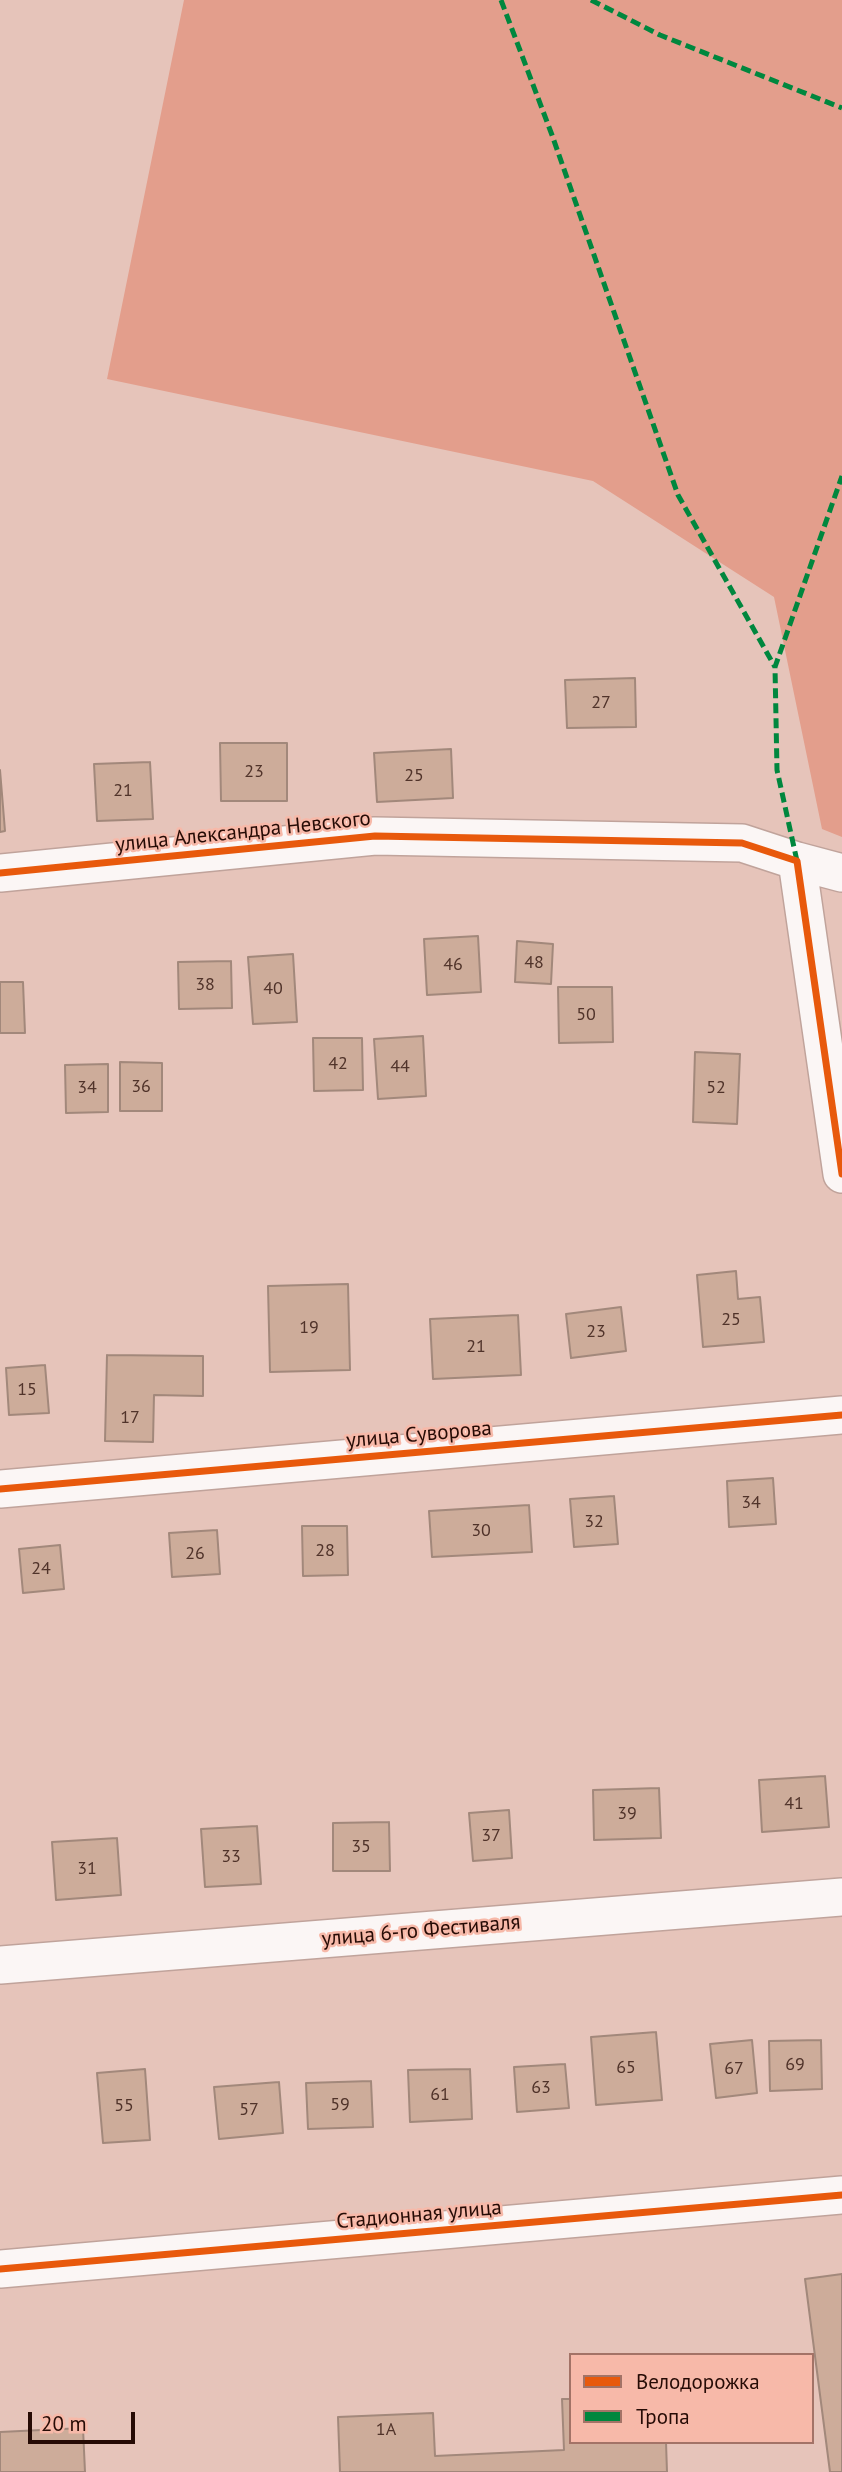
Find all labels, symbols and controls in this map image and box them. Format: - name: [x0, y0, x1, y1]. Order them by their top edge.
- house number: 27: [591, 692, 611, 714]
- house number: 23: [244, 761, 264, 783]
- house number: 25: [404, 765, 424, 787]
- house number: 21: [113, 780, 133, 802]
- street label: улица Александра Невского: [114, 806, 372, 858]
- house number: 48: [524, 952, 544, 974]
- house number: 46: [443, 954, 463, 976]
- house number: 38: [195, 974, 215, 996]
- house number: 40: [263, 978, 283, 1000]
- house number: 50: [576, 1004, 596, 1026]
- house number: 42: [328, 1053, 348, 1075]
- house number: 44: [390, 1056, 410, 1078]
- house number: 36: [131, 1076, 151, 1098]
- house number: 34: [77, 1077, 97, 1099]
- house number: 52: [706, 1077, 726, 1099]
- house number: 25: [721, 1309, 741, 1331]
- house number: 19: [299, 1317, 319, 1339]
- house number: 23: [586, 1321, 606, 1343]
- house number: 21: [466, 1336, 486, 1358]
- house number: 15: [17, 1379, 37, 1401]
- house number: 17: [120, 1407, 140, 1429]
- street label: улица Суворова: [345, 1416, 493, 1454]
- house number: 34: [741, 1492, 761, 1514]
- house number: 32: [584, 1511, 604, 1533]
- house number: 30: [471, 1520, 491, 1542]
- house number: 28: [315, 1540, 335, 1562]
- house number: 26: [185, 1543, 205, 1565]
- house number: 24: [31, 1558, 51, 1580]
- house number: 41: [784, 1793, 804, 1815]
- house number: 39: [617, 1803, 637, 1825]
- house number: 37: [481, 1825, 501, 1847]
- house number: 35: [351, 1836, 371, 1858]
- house number: 33: [221, 1846, 241, 1868]
- house number: 31: [77, 1858, 97, 1880]
- street label: улица 6-го Фестиваля: [321, 1910, 521, 1952]
- house number: 69: [785, 2054, 805, 2076]
- house number: 65: [616, 2057, 636, 2079]
- house number: 67: [724, 2058, 744, 2080]
- house number: 63: [531, 2077, 551, 2099]
- house number: 61: [430, 2084, 450, 2106]
- house number: 59: [330, 2094, 350, 2116]
- house number: 55: [114, 2095, 134, 2117]
- house number: 57: [239, 2099, 259, 2121]
- street label: Стадионная улица: [335, 2195, 503, 2235]
- legend: [569, 2353, 814, 2444]
- text: Велодорожка: [636, 2368, 760, 2395]
- scale bar: [32, 2398, 138, 2442]
- text: Тропа: [636, 2403, 690, 2430]
- text: 20 m: [41, 2410, 87, 2437]
- house number: 1А: [376, 2419, 396, 2441]

